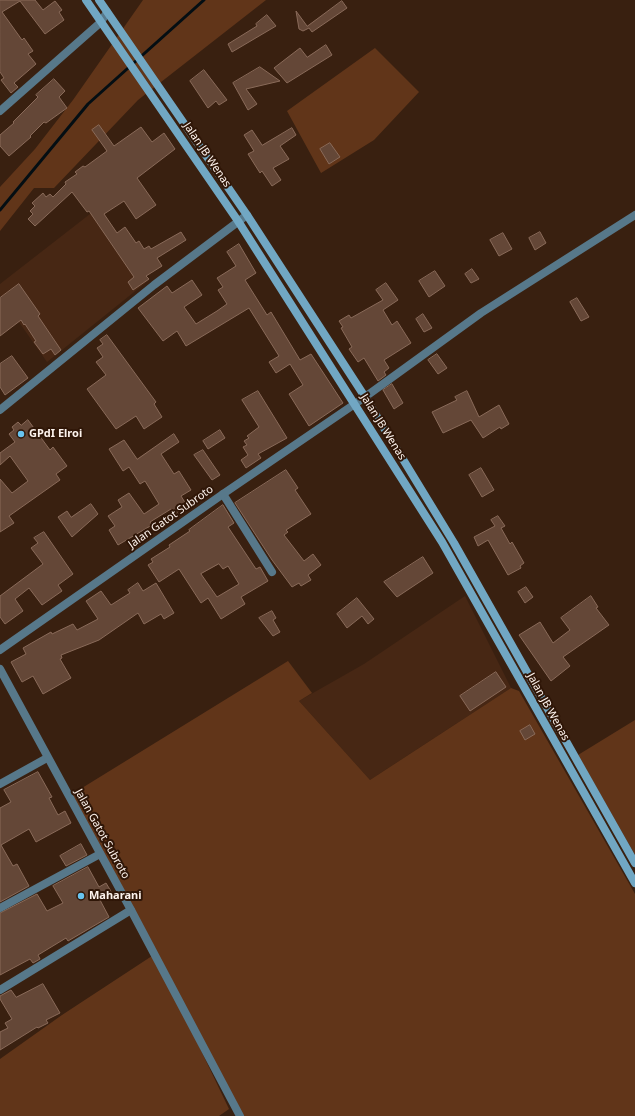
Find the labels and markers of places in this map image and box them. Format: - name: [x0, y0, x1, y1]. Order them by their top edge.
- place label: GPdI Elroi: [29, 427, 82, 441]
- marker: GPdI Elroi: [16, 429, 26, 439]
- place label: Maharani: [89, 889, 141, 903]
- marker: Maharani: [76, 891, 86, 901]

